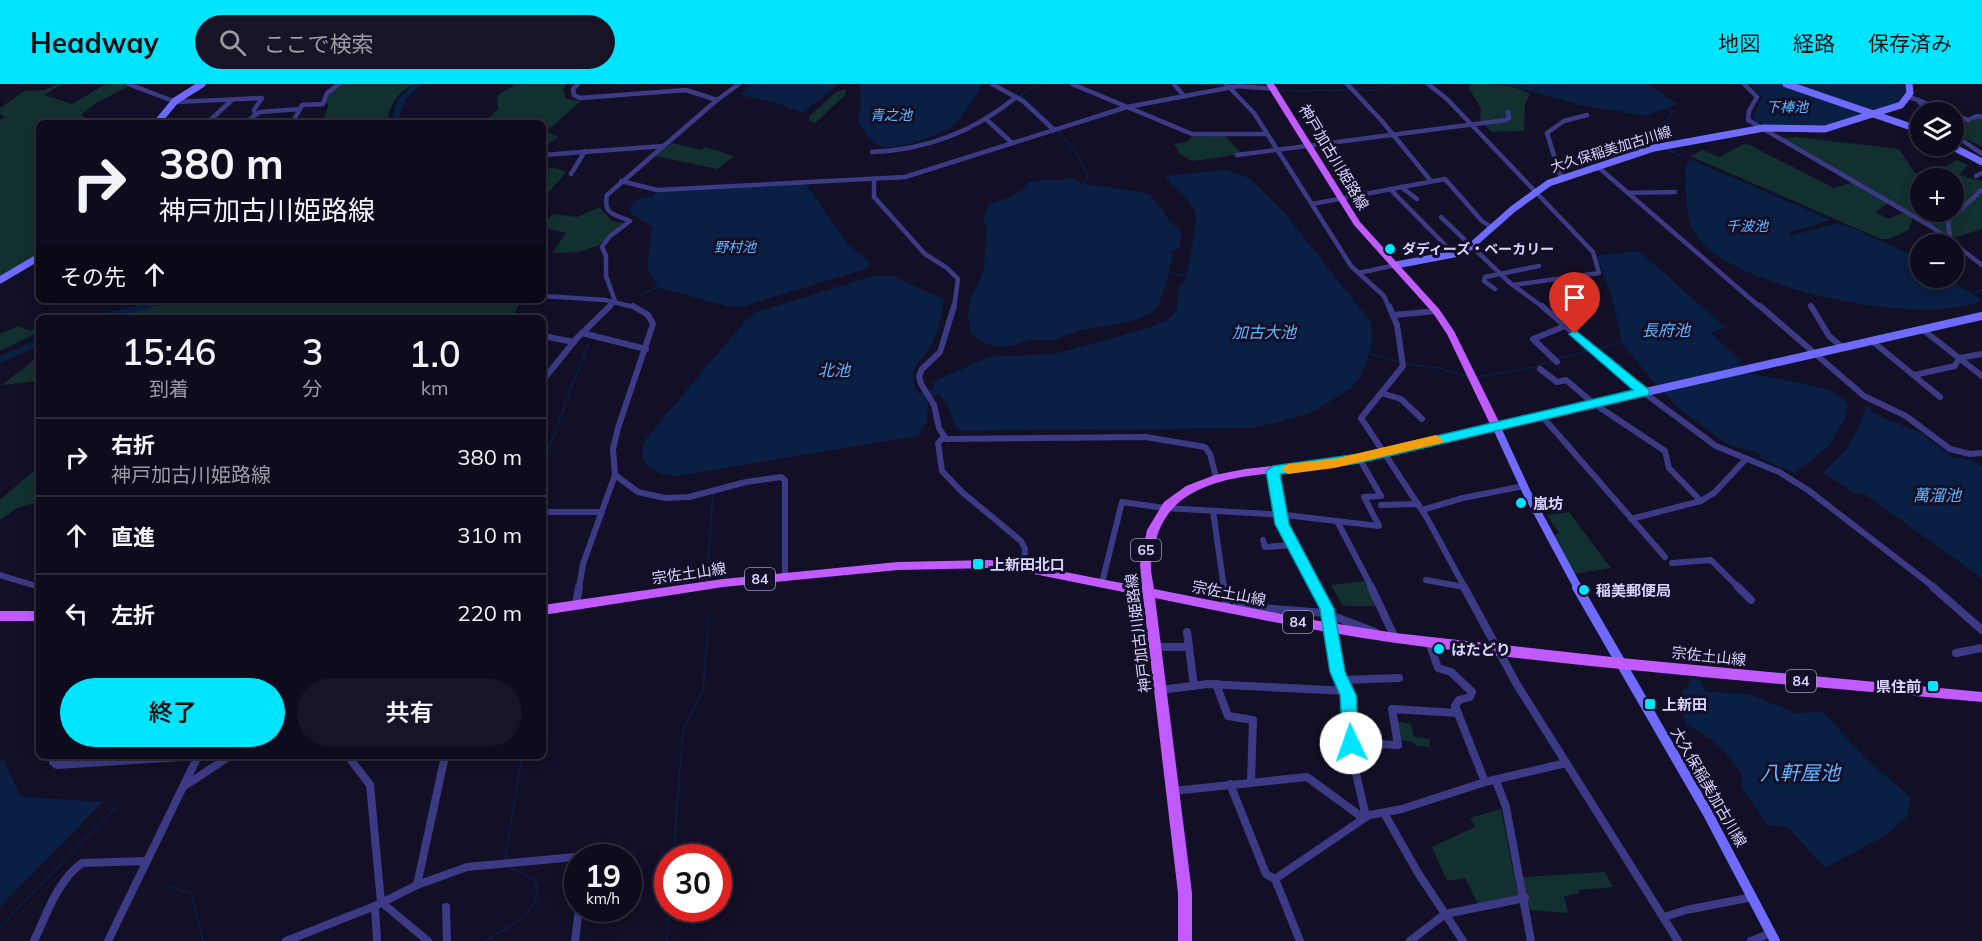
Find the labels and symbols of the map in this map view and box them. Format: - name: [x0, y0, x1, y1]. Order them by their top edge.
- water label: 下棒池: [1766, 98, 1810, 116]
- street label: 神戸加古川姫路線: [1295, 101, 1373, 213]
- water label: 青之池: [870, 106, 914, 124]
- street label: 大久保稲美加古川線: [1548, 122, 1674, 176]
- water label: 千波池: [1726, 217, 1770, 235]
- water label: 野村池: [714, 238, 758, 256]
- place label: ダディーズ・ベーカリー: [1402, 240, 1554, 258]
- marker: ダディーズ・ベーカリー: [1383, 242, 1397, 256]
- pin: [1549, 272, 1600, 334]
- water label: 長府池: [1642, 320, 1692, 340]
- water label: 加古大池: [1232, 322, 1298, 342]
- water label: 北池: [818, 360, 852, 380]
- water label: 萬溜池: [1913, 485, 1963, 505]
- place label: 嵐坊: [1533, 494, 1563, 513]
- marker: 嵐坊: [1514, 496, 1528, 510]
- road number: 65: [1131, 539, 1161, 561]
- place label: 上新田北口: [990, 555, 1065, 574]
- marker: 上新田北口: [971, 557, 985, 571]
- street label: 宗佐土山線: [651, 558, 727, 588]
- road number: 84: [745, 568, 775, 590]
- street label: 神戸加古川姫路線: [1121, 572, 1155, 694]
- street label: 宗佐土山線: [1190, 577, 1268, 609]
- place label: 稲美郵便局: [1596, 581, 1671, 600]
- marker: 稲美郵便局: [1577, 583, 1591, 597]
- road number: 84: [1283, 611, 1313, 633]
- place label: はたどり: [1451, 640, 1511, 659]
- marker: はたどり: [1432, 642, 1446, 656]
- street label: 宗佐土山線: [1671, 643, 1747, 669]
- road number: 84: [1786, 670, 1816, 692]
- place label: 県住前: [1876, 677, 1921, 696]
- marker: 県住前: [1926, 679, 1940, 693]
- place label: 上新田: [1662, 695, 1707, 714]
- marker: 上新田: [1643, 697, 1657, 711]
- position arrow: [1319, 711, 1383, 775]
- street label: 大久保稲美加古川線: [1667, 724, 1751, 850]
- water label: 八軒屋池: [1760, 760, 1842, 785]
- speed limit sign: 30: [654, 844, 732, 922]

